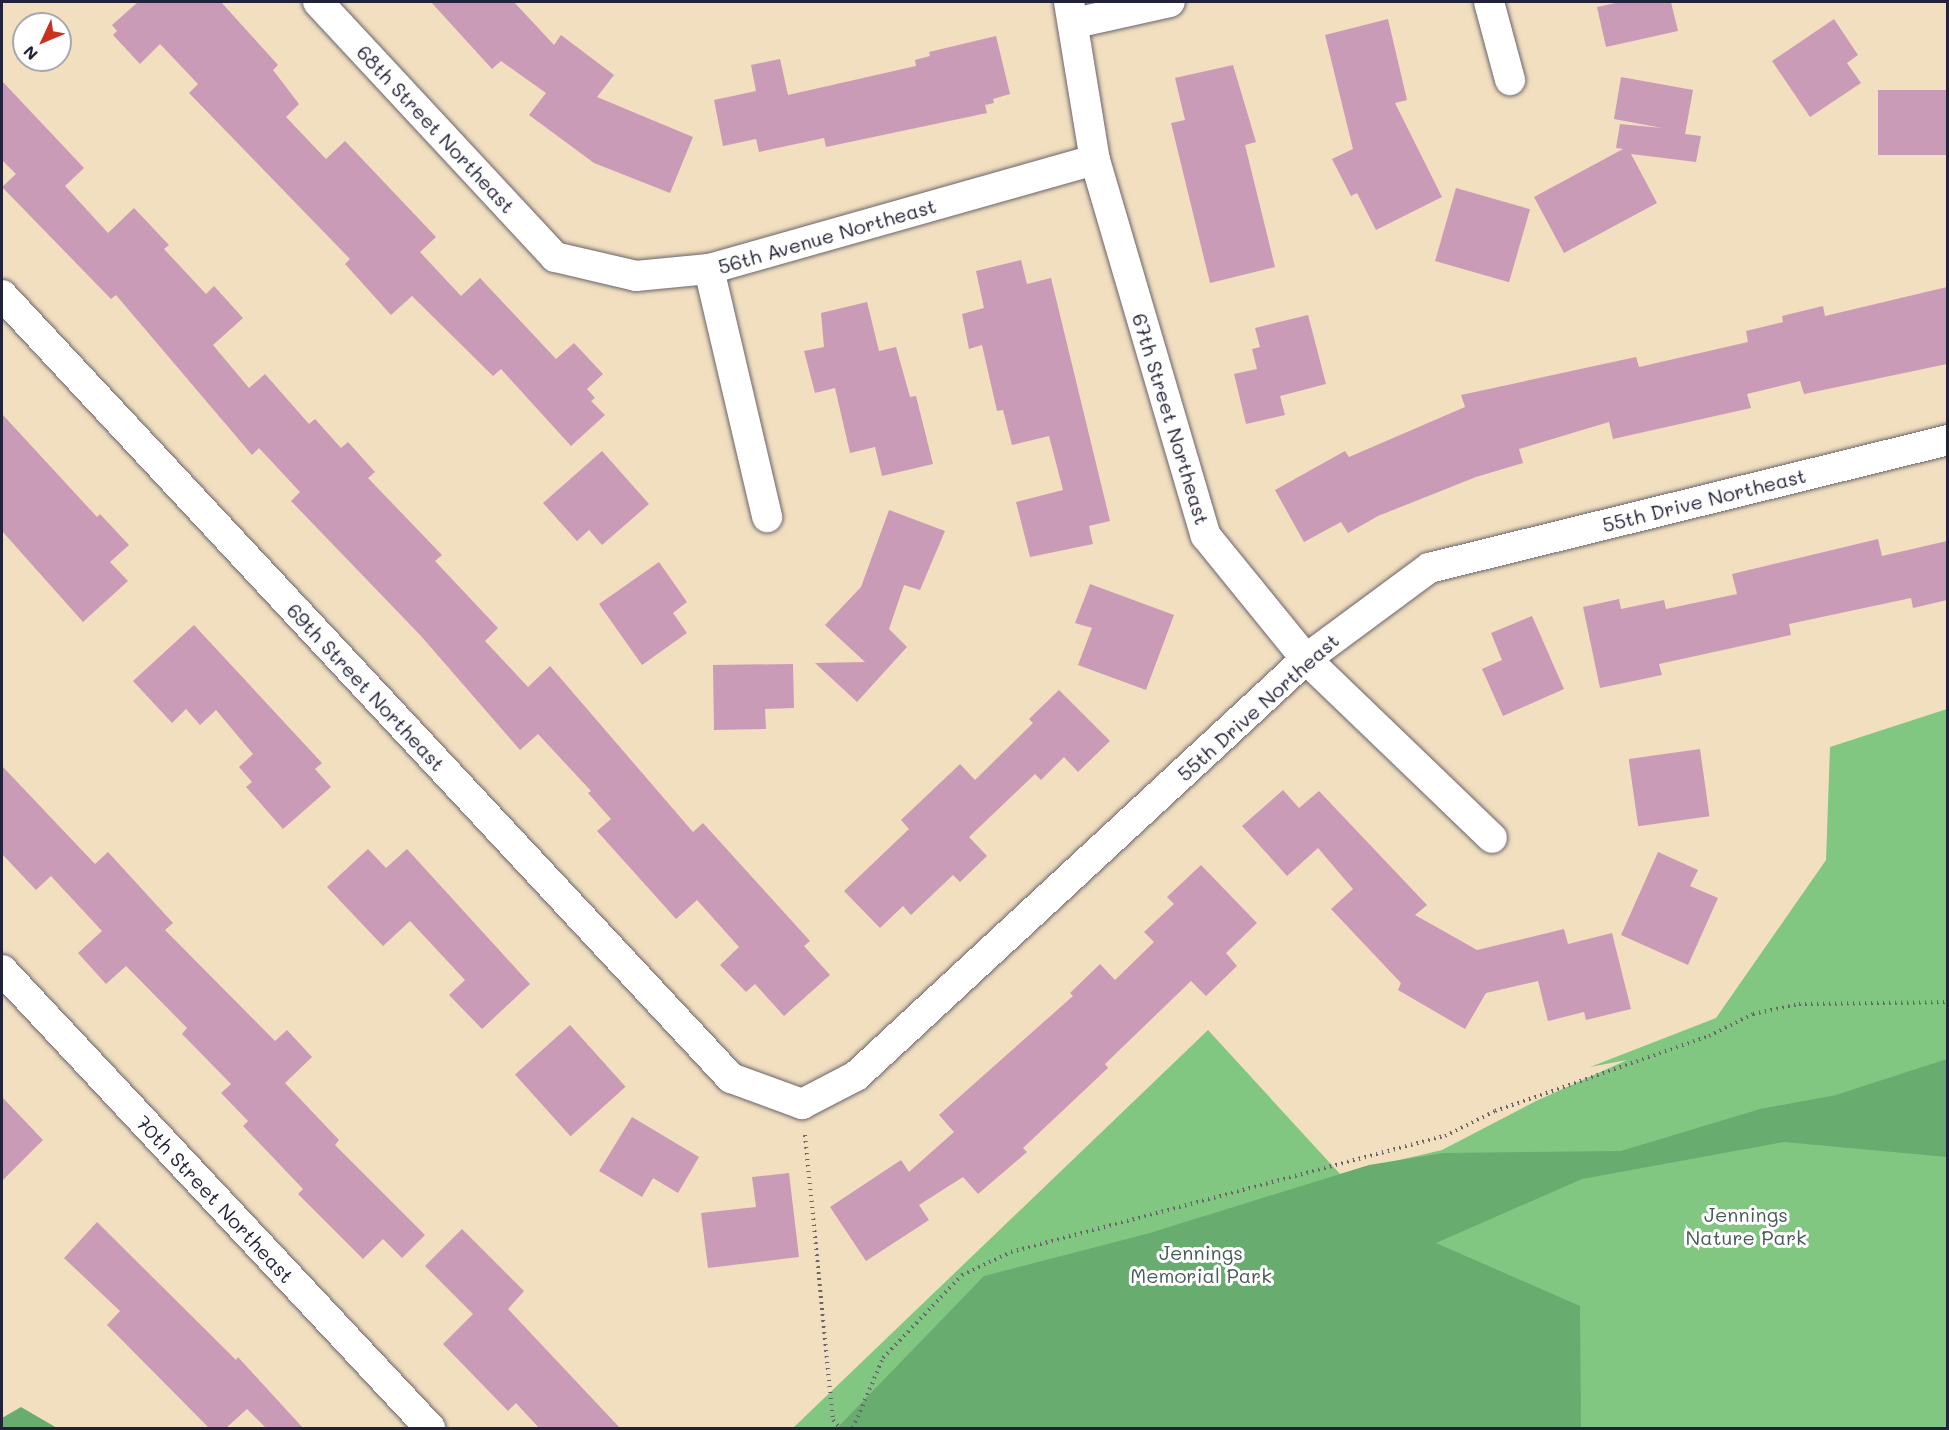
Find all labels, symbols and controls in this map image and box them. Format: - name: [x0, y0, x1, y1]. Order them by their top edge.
- north arrow: [12, 12, 72, 72]
- street label: 68th Street Northeast: [352, 40, 520, 218]
- text: N: [18, 42, 42, 65]
- street label: 56th Avenue Northeast: [715, 193, 939, 279]
- street label: 67th Street Northeast: [1127, 310, 1215, 528]
- street label: 55th Drive Northeast: [1600, 463, 1808, 537]
- street label: 69th Street Northeast: [282, 598, 450, 776]
- street label: 55th Drive Northeast: [1172, 628, 1344, 786]
- street label: 70th Street Northeast: [131, 1110, 299, 1288]
- park label: Jennings Nature Park: [1685, 1203, 1807, 1250]
- park label: Jennings Memorial Park: [1130, 1241, 1272, 1288]

